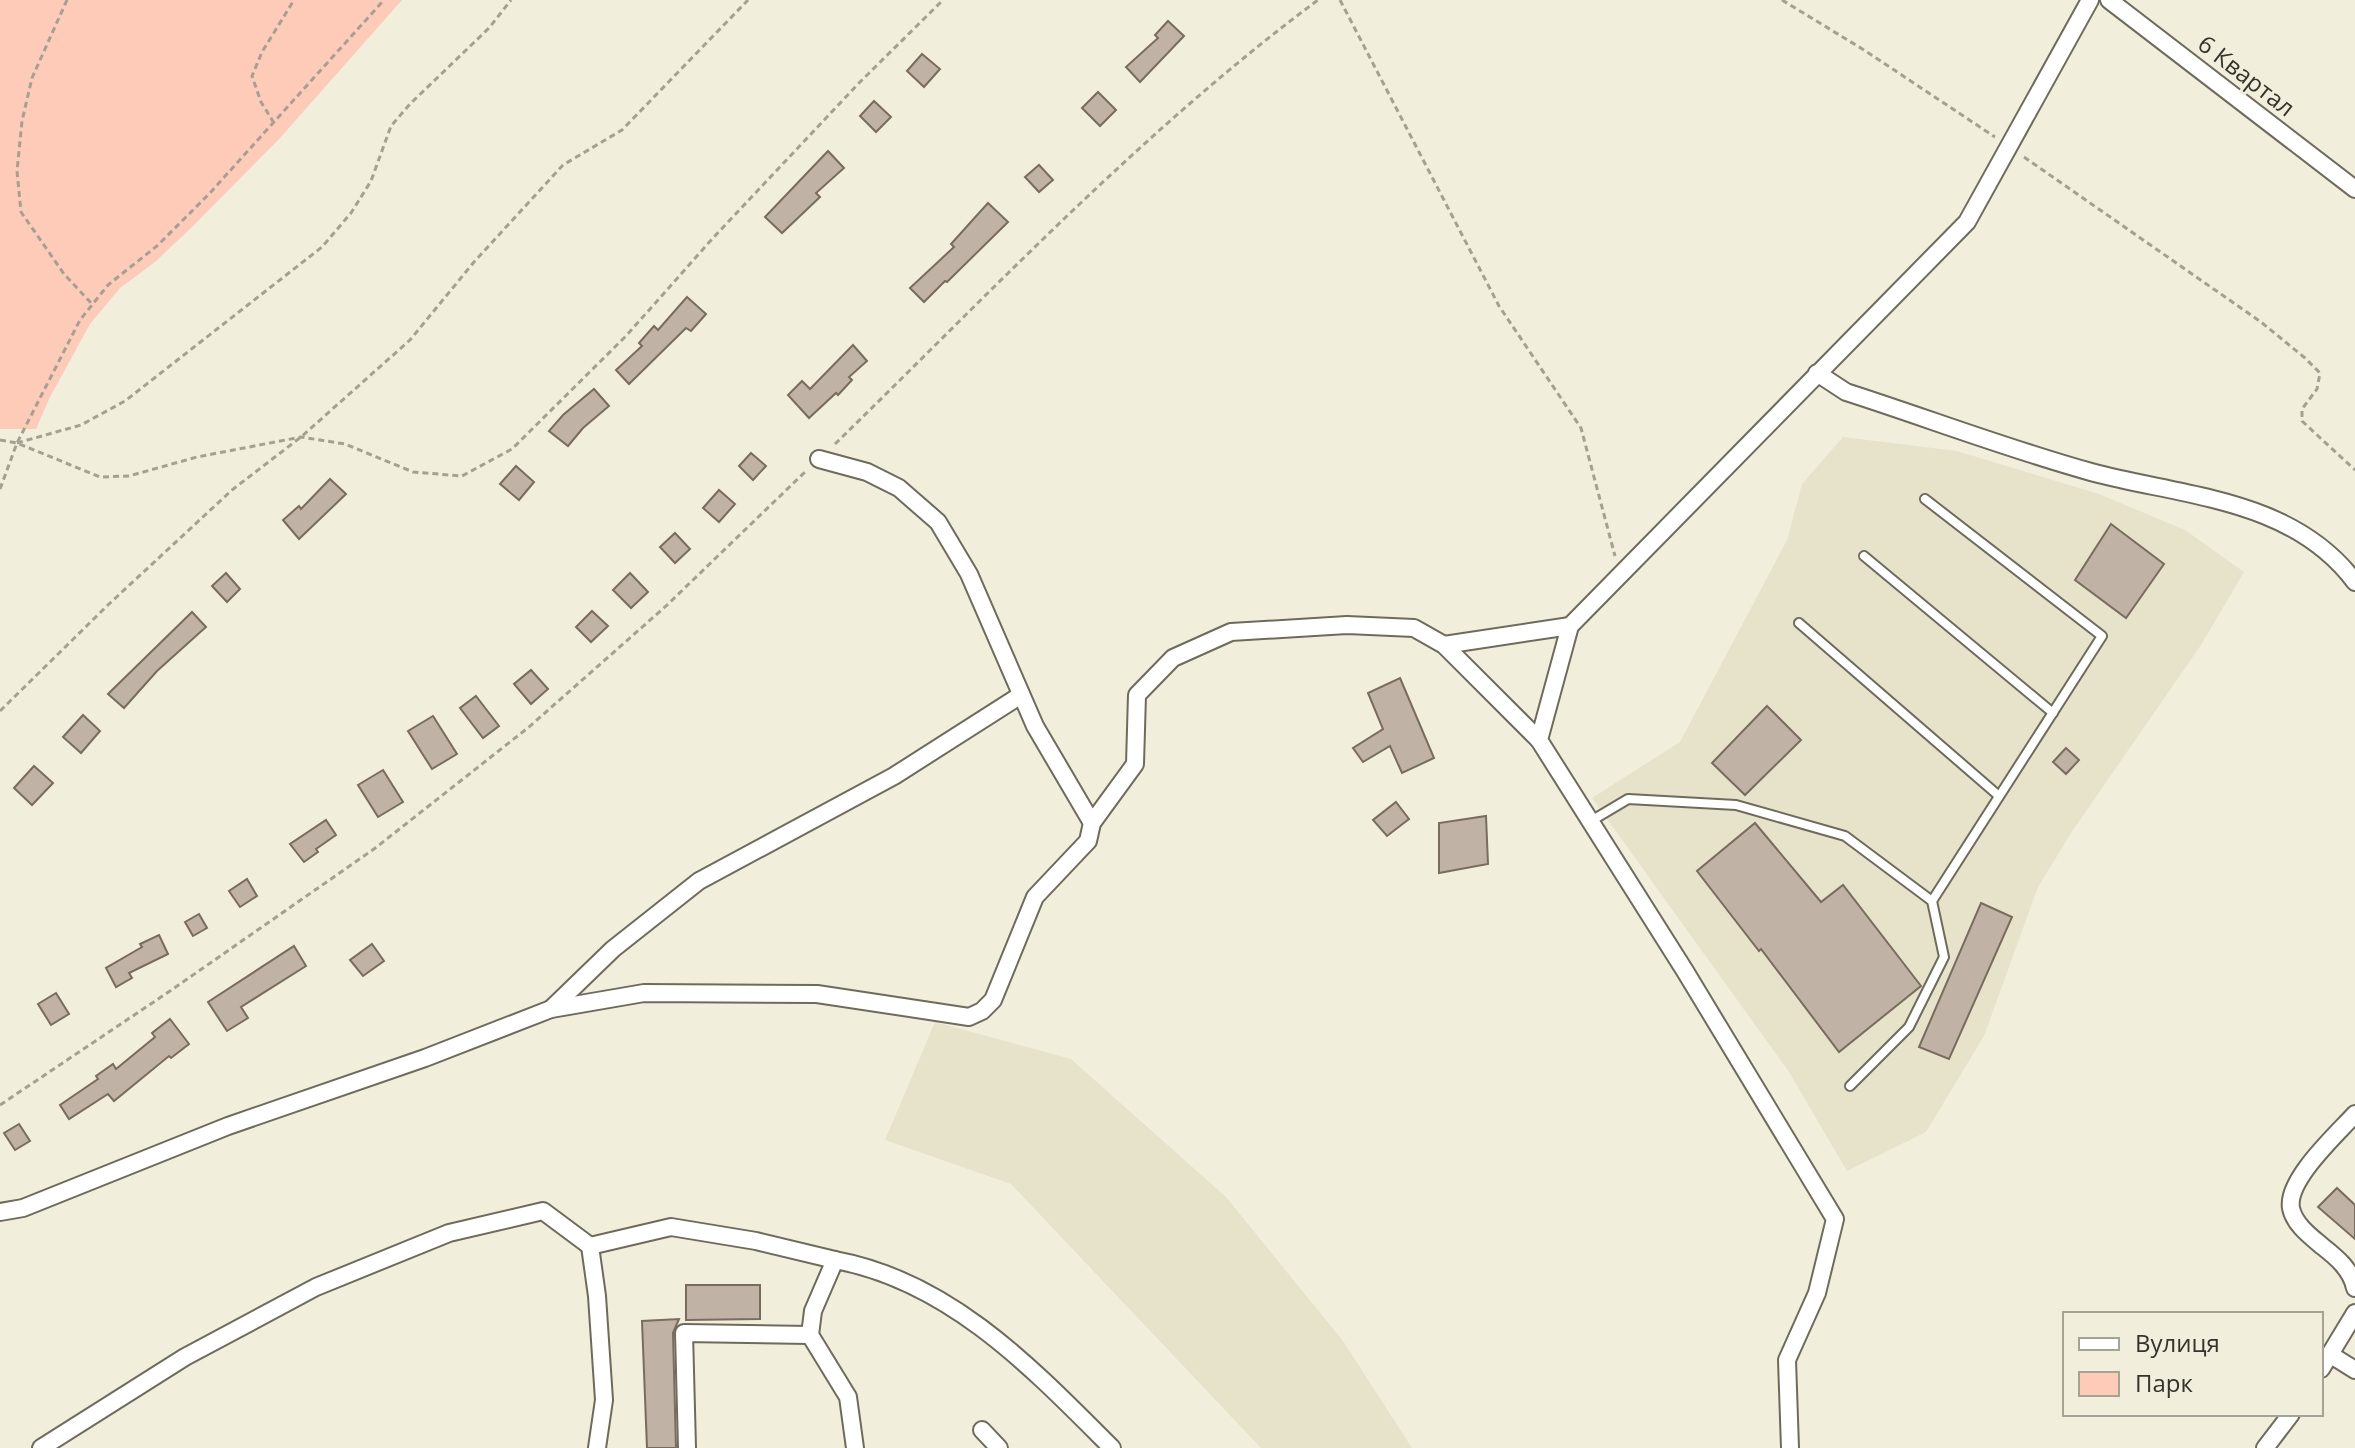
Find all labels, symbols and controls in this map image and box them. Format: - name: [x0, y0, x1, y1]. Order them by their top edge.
- street label: 6 Квартал: [2192, 27, 2302, 123]
- legend: [2063, 1312, 2323, 1416]
- text: Вулиця: [2135, 1326, 2220, 1359]
- text: Парк: [2135, 1366, 2193, 1399]

